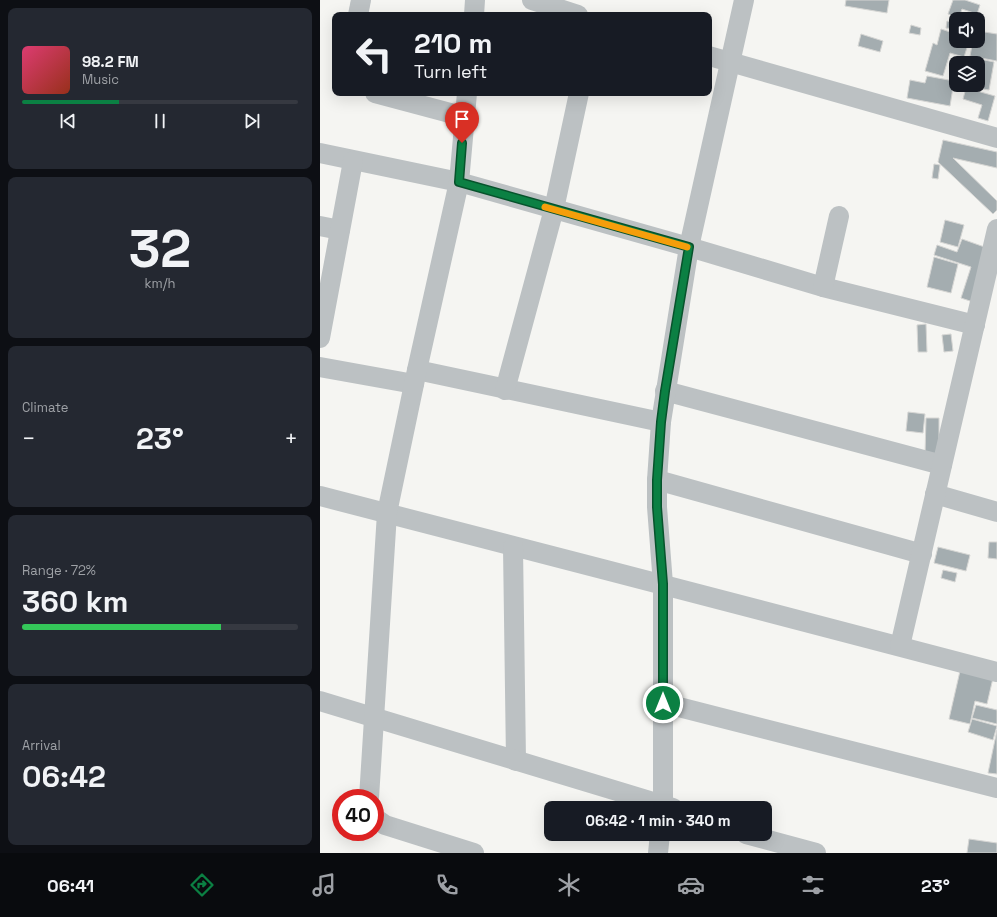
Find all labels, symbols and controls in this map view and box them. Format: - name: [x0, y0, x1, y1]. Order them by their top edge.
- map controls: [949, 12, 985, 92]
- button: sound: [949, 12, 985, 48]
- text: 210 m: [414, 25, 492, 61]
- icon: left: [348, 28, 400, 80]
- text: 98.2 FM: [82, 52, 139, 71]
- button: layers: [949, 56, 985, 92]
- text: Turn left: [414, 60, 487, 83]
- text: Music: [82, 71, 119, 88]
- pin: [445, 102, 479, 143]
- icon: arrive: [451, 108, 473, 130]
- icon: previous: [57, 110, 79, 132]
- icon: pause: [149, 110, 171, 132]
- icon: next: [241, 110, 263, 132]
- text: 32: [129, 216, 191, 282]
- text: km/h: [145, 275, 175, 292]
- text: Climate: [22, 399, 68, 416]
- text: 23°: [136, 419, 184, 458]
- text: −: [22, 424, 36, 452]
- text: +: [284, 424, 298, 452]
- text: Range · 72%: [22, 562, 96, 579]
- text: 360 km: [22, 582, 128, 621]
- position arrow: [642, 682, 684, 724]
- text: Arrival: [22, 737, 61, 754]
- text: 06:42: [22, 757, 106, 796]
- speed limit sign: 40: [332, 789, 384, 841]
- text: 06:42 · 1 min · 340 m: [585, 811, 731, 830]
- icon: directions: [188, 871, 216, 899]
- icon: music: [310, 871, 338, 899]
- icon: phone: [433, 871, 461, 899]
- icon: climate: [555, 871, 583, 899]
- icon: car: [677, 871, 705, 899]
- icon: filters: [799, 871, 827, 899]
- text: 06:41: [47, 874, 94, 897]
- text: 23°: [921, 874, 950, 897]

